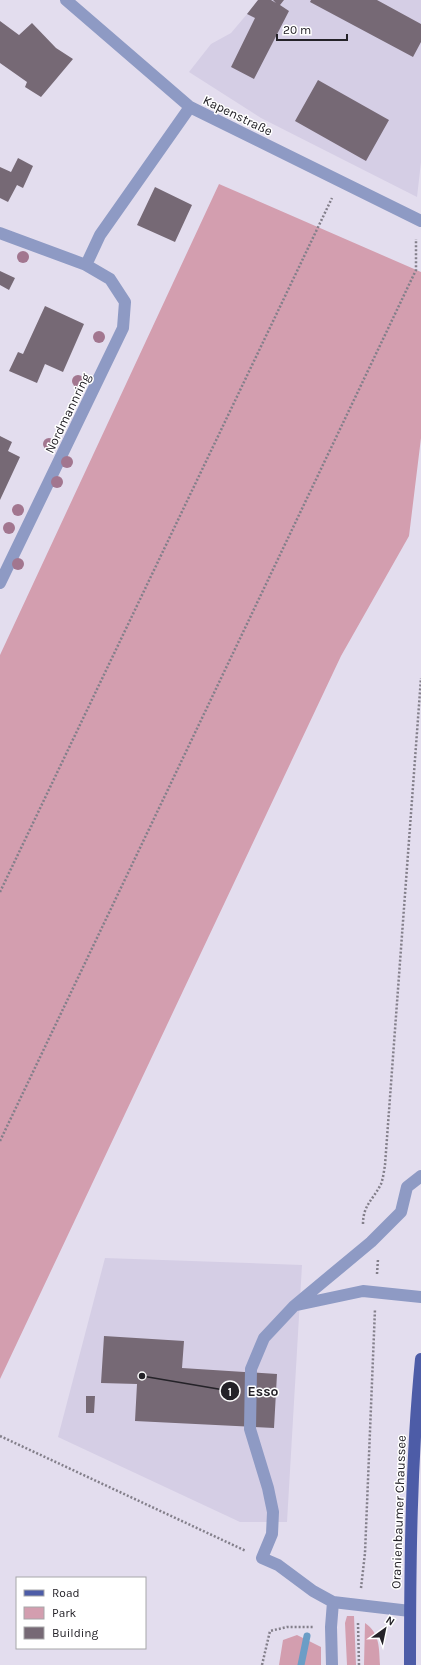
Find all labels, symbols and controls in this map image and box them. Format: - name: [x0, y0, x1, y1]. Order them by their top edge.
- scale bar: [277, 16, 347, 42]
- text: 20 m: [283, 23, 311, 37]
- street label: Kapenstraße: [201, 92, 275, 139]
- street label: Nordmannring: [42, 370, 94, 456]
- callout: Esso: [220, 1378, 287, 1404]
- text: Esso: [248, 1383, 279, 1400]
- text: 1: [228, 1385, 232, 1399]
- street label: Oranienbaumer Chaussee: [388, 1435, 409, 1589]
- legend: [16, 1577, 146, 1649]
- text: Road: [52, 1586, 80, 1600]
- text: Park: [52, 1606, 77, 1620]
- north arrow: [365, 1609, 405, 1649]
- text: N: [383, 1613, 397, 1629]
- text: Building: [52, 1626, 99, 1640]

